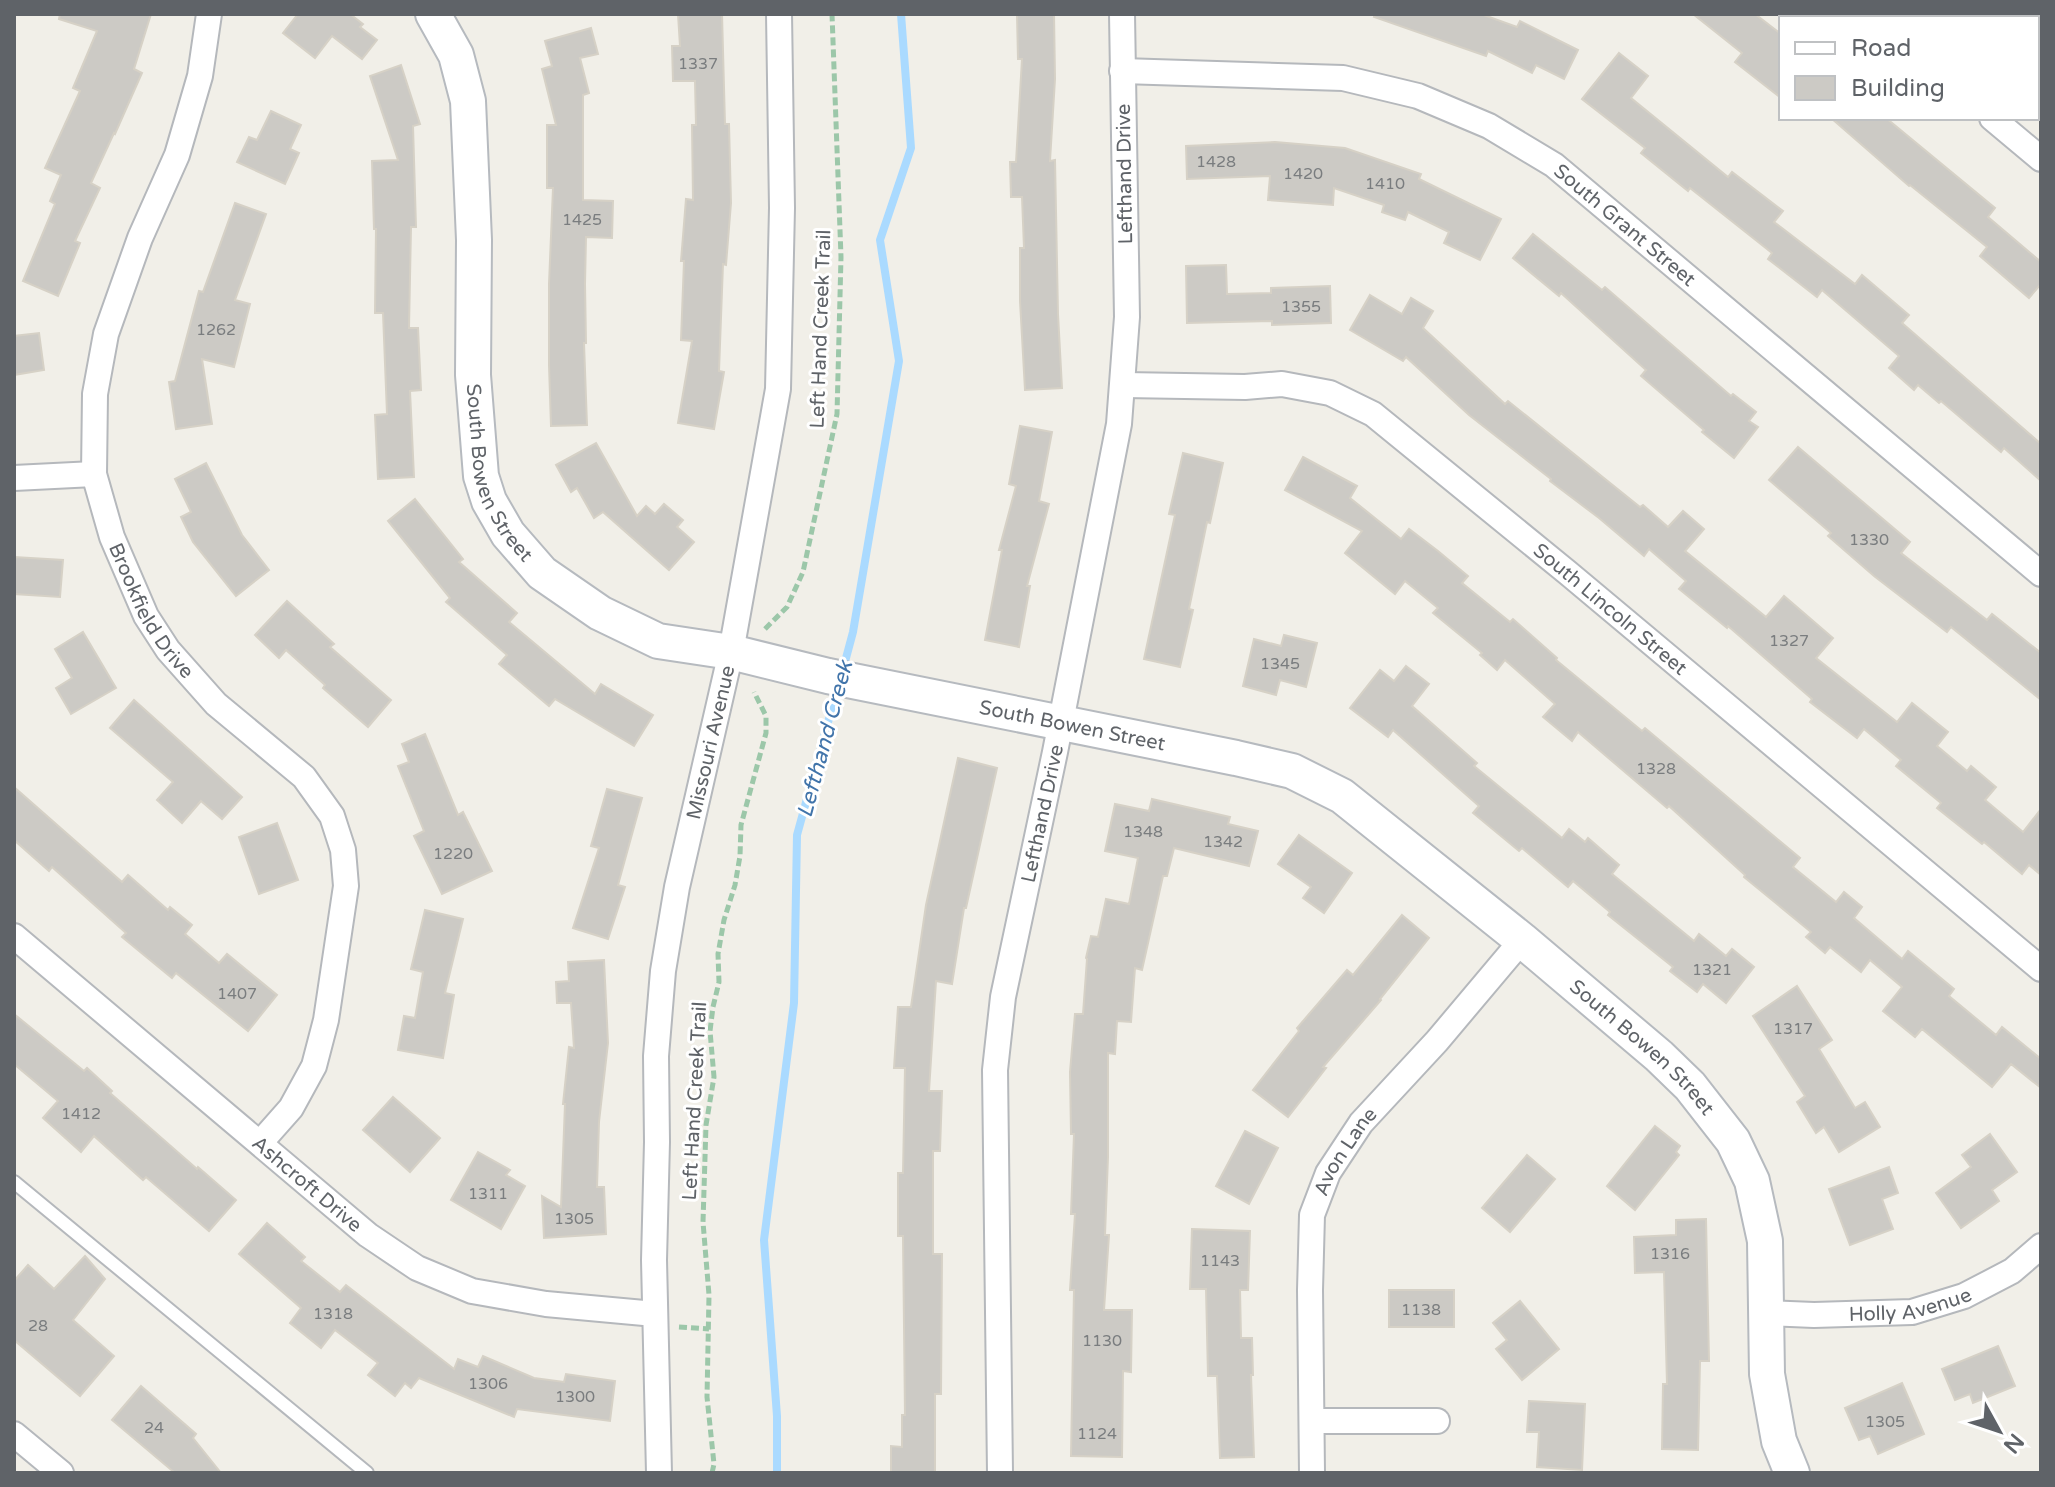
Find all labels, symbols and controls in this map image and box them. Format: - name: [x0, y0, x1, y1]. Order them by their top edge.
- legend: [1779, 16, 2039, 120]
- text: Road: [1851, 34, 1911, 63]
- house number: 1337: [678, 54, 718, 74]
- text: Building: [1851, 74, 1945, 103]
- street label: Lefthand Drive: [1112, 103, 1138, 244]
- house number: 1428: [1196, 152, 1236, 172]
- street label: South Grant Street: [1549, 159, 1701, 292]
- house number: 1420: [1283, 164, 1323, 184]
- house number: 1410: [1365, 174, 1405, 194]
- house number: 1425: [562, 210, 602, 230]
- street label: Left Hand Creek Trail: [806, 229, 836, 429]
- house number: 1355: [1281, 297, 1321, 317]
- house number: 1262: [196, 320, 236, 340]
- street label: South Bowen Street: [461, 383, 538, 567]
- house number: 1330: [1849, 530, 1889, 550]
- street label: South Lincoln Street: [1528, 539, 1692, 681]
- street label: Brookfield Drive: [103, 540, 199, 684]
- house number: 1327: [1769, 631, 1809, 651]
- house number: 1345: [1260, 654, 1300, 674]
- water label: Lefthand Creek: [792, 656, 859, 820]
- street label: Missouri Avenue: [682, 663, 741, 822]
- street label: South Bowen Street: [977, 696, 1168, 757]
- street label: Lefthand Drive: [1017, 743, 1069, 885]
- house number: 1328: [1636, 759, 1676, 779]
- house number: 1348: [1123, 822, 1163, 842]
- house number: 1342: [1203, 832, 1243, 852]
- house number: 1220: [433, 844, 473, 864]
- house number: 1321: [1692, 960, 1732, 980]
- street label: South Bowen Street: [1564, 975, 1719, 1120]
- house number: 1407: [217, 984, 257, 1004]
- street label: Left Hand Creek Trail: [678, 1001, 712, 1201]
- house number: 1317: [1773, 1019, 1813, 1039]
- street label: Avon Lane: [1309, 1103, 1382, 1199]
- house number: 1412: [61, 1104, 101, 1124]
- street label: Ashcroft Drive: [247, 1131, 367, 1238]
- house number: 1311: [468, 1184, 508, 1204]
- house number: 1305: [554, 1209, 594, 1229]
- house number: 1316: [1650, 1244, 1690, 1264]
- house number: 1143: [1200, 1251, 1240, 1271]
- street label: Holly Avenue: [1848, 1283, 1976, 1327]
- house number: 1138: [1401, 1300, 1441, 1320]
- house number: 1318: [313, 1304, 353, 1324]
- house number: 28: [28, 1316, 48, 1336]
- house number: 1130: [1082, 1331, 1122, 1351]
- house number: 1306: [468, 1374, 508, 1394]
- house number: 1300: [555, 1387, 595, 1407]
- north arrow: [1959, 1391, 2039, 1471]
- house number: 1305: [1865, 1412, 1905, 1432]
- house number: 24: [144, 1418, 164, 1438]
- house number: 1124: [1077, 1424, 1117, 1444]
- text: N: [1998, 1428, 2029, 1458]

